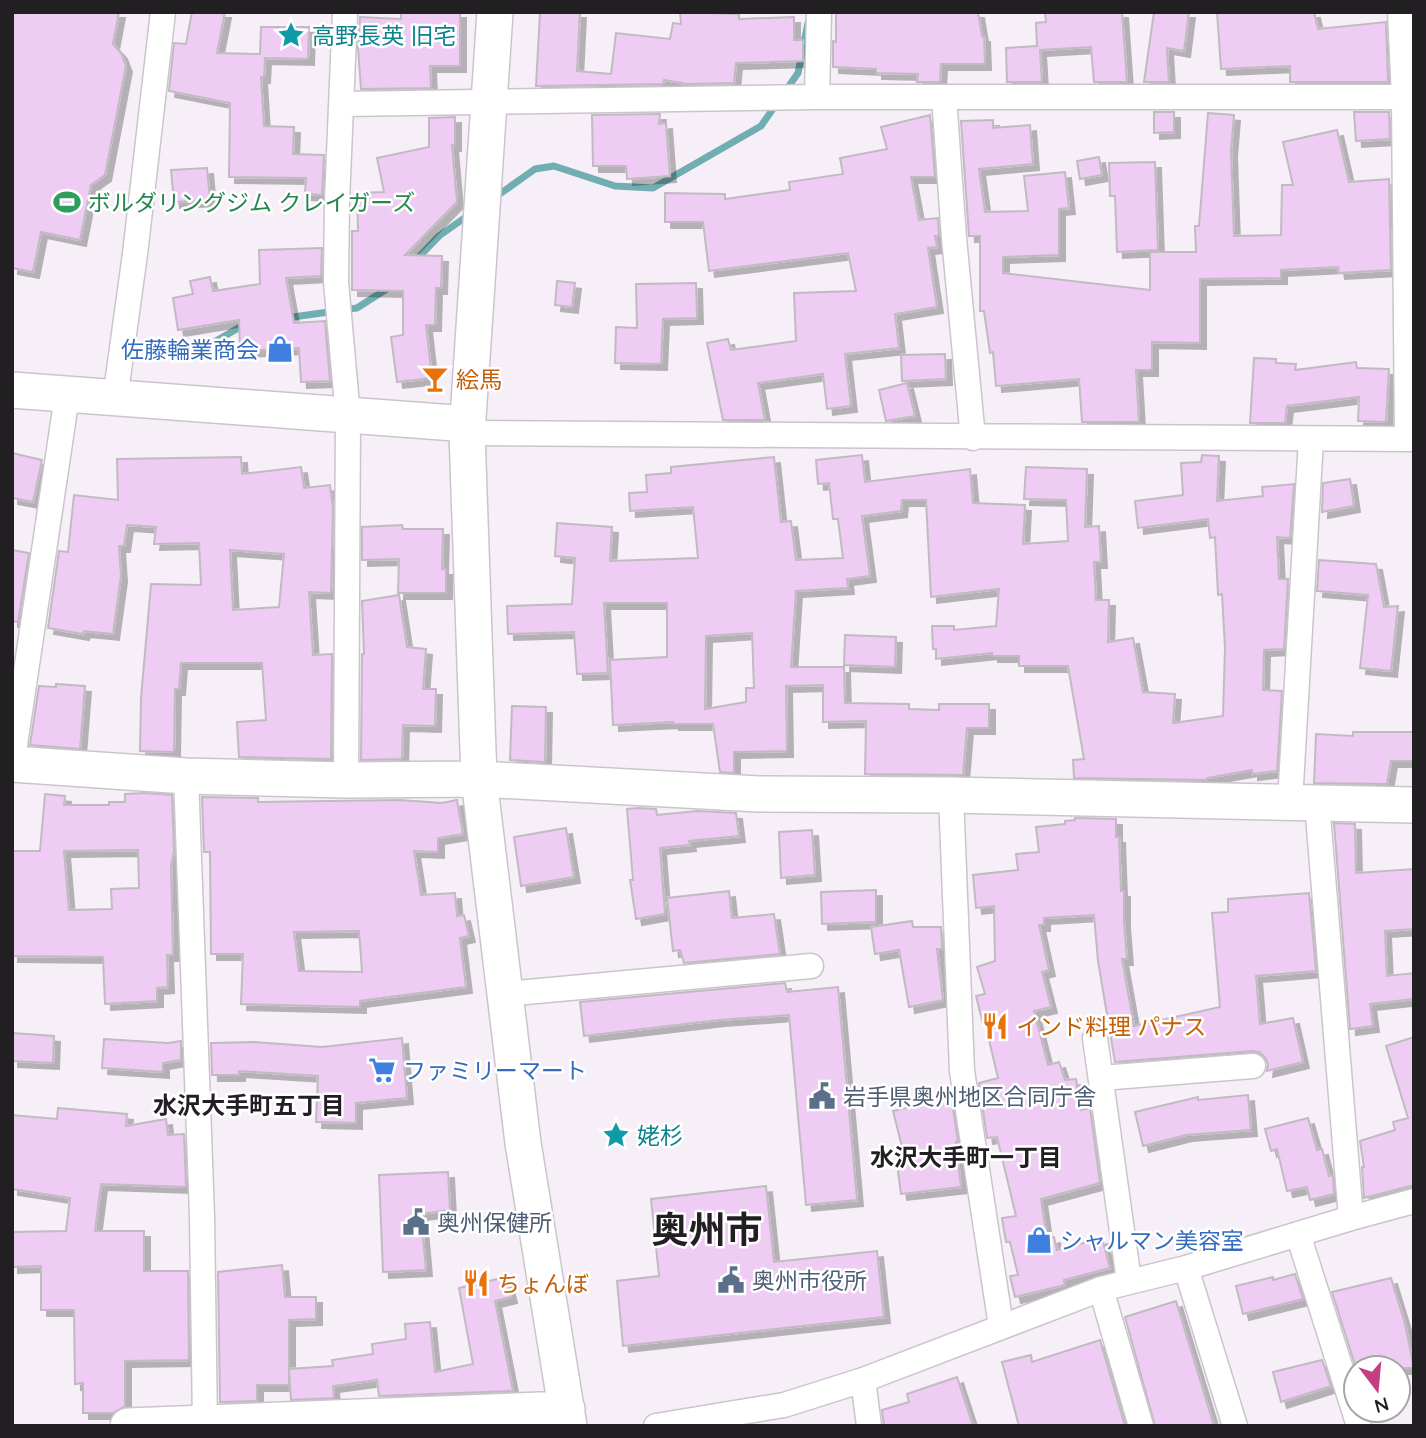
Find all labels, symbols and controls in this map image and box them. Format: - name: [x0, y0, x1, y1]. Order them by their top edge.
- place icon: 高野長英 旧宅: [276, 20, 306, 50]
- place label: 高野長英 旧宅: [312, 21, 456, 50]
- sports icon: ボルダリングジム クレイガーズ: [52, 187, 82, 217]
- place label: ボルダリングジム クレイガーズ: [88, 188, 415, 217]
- shop icon: 佐藤輪業商会: [265, 334, 295, 364]
- place label: 佐藤輪業商会: [121, 335, 259, 364]
- bar icon: 絵馬: [420, 364, 450, 394]
- place label: 絵馬: [456, 365, 502, 394]
- restaurant icon: インド料理 パナス: [980, 1011, 1010, 1041]
- place label: インド料理 パナス: [1016, 1012, 1206, 1041]
- supermarket icon: ファミリーマート: [367, 1055, 397, 1085]
- place label: ファミリーマート: [403, 1056, 587, 1085]
- public building icon: 岩手県奥州地区合同庁舎: [807, 1081, 837, 1111]
- place label: 岩手県奥州地区合同庁舎: [843, 1082, 1096, 1111]
- district label: 水沢大手町五丁目: [153, 1090, 345, 1120]
- place icon: 姥杉: [601, 1120, 631, 1150]
- place label: 姥杉: [637, 1121, 683, 1150]
- district label: 水沢大手町一丁目: [870, 1142, 1062, 1172]
- district label: 奥州市: [652, 1206, 763, 1252]
- public building icon: 奥州保健所: [401, 1207, 431, 1237]
- place label: 奥州保健所: [437, 1208, 552, 1237]
- shop icon: シャルマン美容室: [1024, 1225, 1054, 1255]
- place label: シャルマン美容室: [1060, 1226, 1244, 1255]
- public building icon: 奥州市役所: [716, 1265, 746, 1295]
- place label: 奥州市役所: [752, 1266, 867, 1295]
- restaurant icon: ちょんぼ: [461, 1268, 491, 1298]
- place label: ちょんぼ: [497, 1269, 589, 1298]
- north arrow: [1342, 1354, 1412, 1424]
- text: N: [1372, 1392, 1392, 1419]

